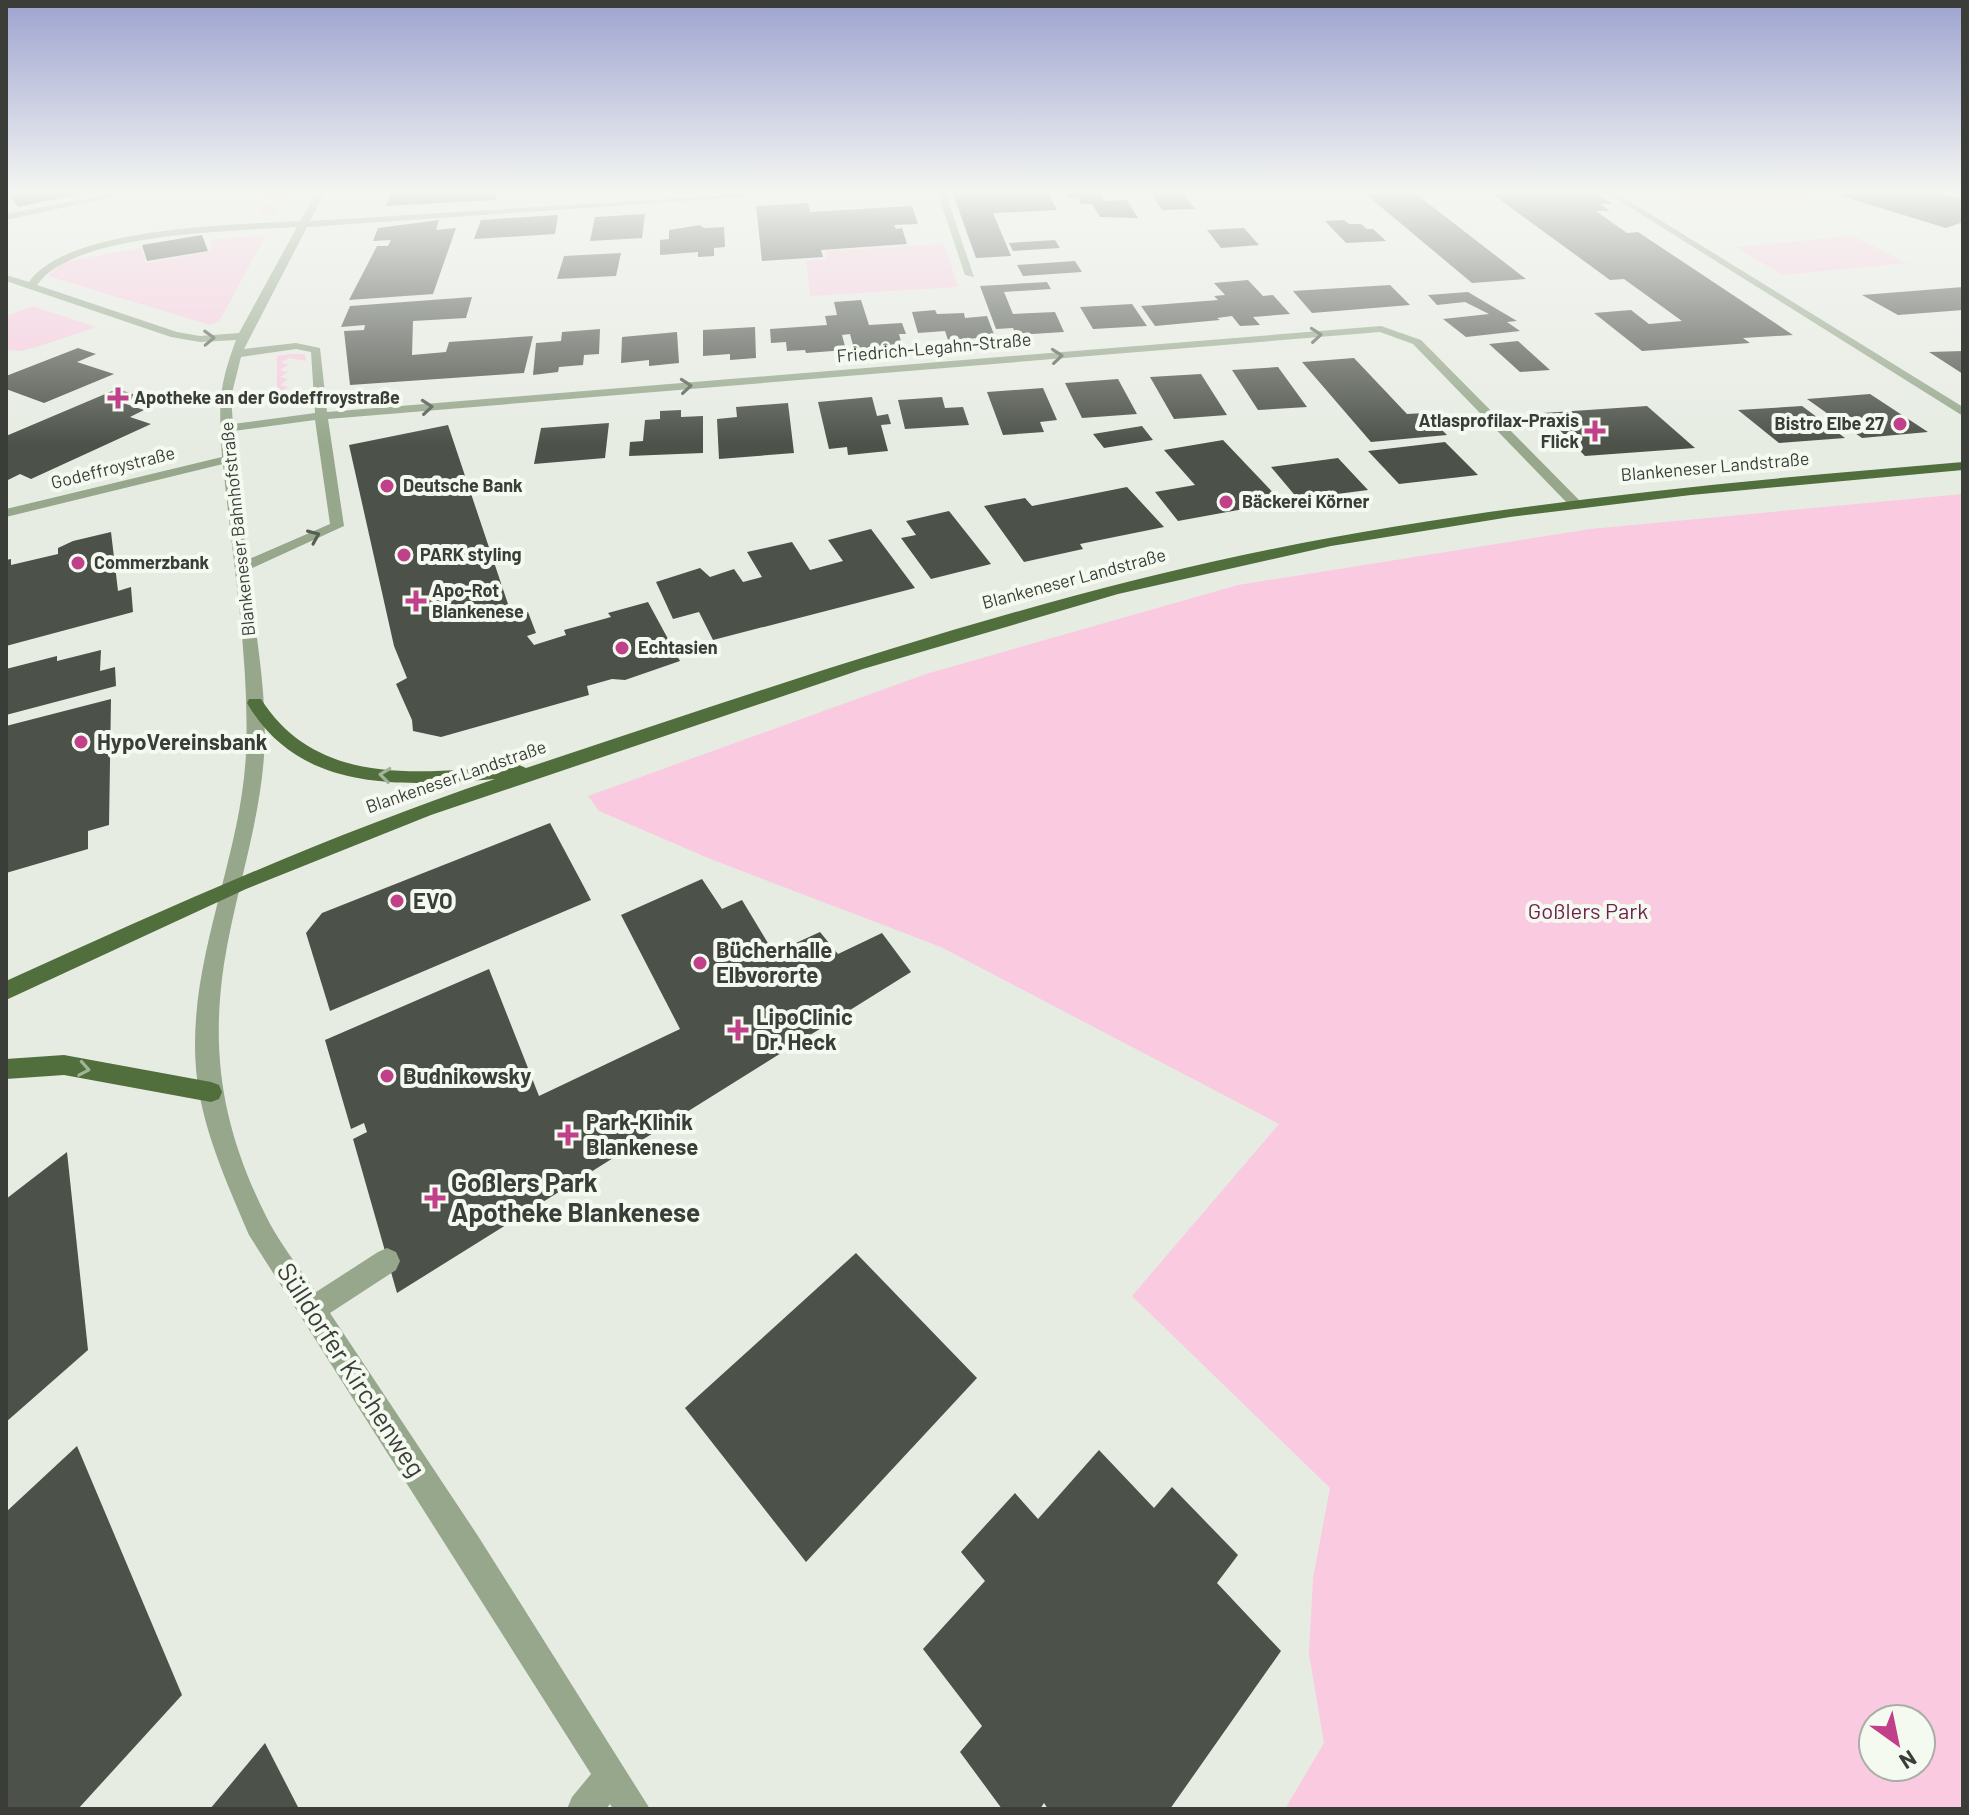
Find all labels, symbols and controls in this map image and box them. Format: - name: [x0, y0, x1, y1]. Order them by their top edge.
- one-way arrow: [1310, 326, 1323, 343]
- street label: Friedrich-Legahn-Straße: [836, 328, 1032, 366]
- one-way arrow: [203, 330, 216, 347]
- one-way arrow: [1051, 348, 1064, 365]
- one-way arrow: [680, 378, 693, 395]
- place label: Apotheke an der Godeffroystraße: [134, 386, 400, 408]
- marker: Apotheke an der Godeffroystraße: [109, 389, 127, 407]
- one-way arrow: [421, 399, 434, 416]
- place label: Atlasprofilax-Praxis Flick: [1419, 409, 1579, 452]
- place label: Bistro Elbe 27: [1775, 412, 1884, 434]
- marker: Bistro Elbe 27: [1891, 415, 1909, 433]
- street label: Blankeneser Bahnhofstraße: [215, 421, 259, 637]
- marker: Atlasprofilax-Praxis Flick: [1586, 422, 1604, 440]
- street label: Godeffroystraße: [48, 441, 177, 493]
- street label: Blankeneser Landstraße: [1620, 447, 1810, 485]
- place label: Deutsche Bank: [403, 474, 523, 496]
- marker: Deutsche Bank: [378, 477, 396, 495]
- place label: Bäckerei Körner: [1242, 490, 1370, 512]
- marker: Bäckerei Körner: [1217, 493, 1235, 511]
- one-way arrow: [306, 529, 320, 546]
- place label: PARK styling: [420, 543, 522, 565]
- street label: Blankeneser Landstraße: [979, 543, 1168, 613]
- marker: PARK styling: [395, 546, 413, 564]
- place label: Commerzbank: [94, 551, 210, 573]
- marker: Commerzbank: [69, 554, 87, 572]
- place label: Apo-Rot Blankenese: [432, 579, 524, 622]
- marker: Apo-Rot Blankenese: [407, 592, 425, 610]
- place label: Echtasien: [638, 636, 718, 658]
- marker: Echtasien: [613, 639, 631, 657]
- place label: HypoVereinsbank: [97, 728, 268, 754]
- marker: HypoVereinsbank: [72, 733, 90, 751]
- street label: Blankeneser Landstraße: [363, 735, 549, 817]
- one-way arrow: [378, 767, 392, 784]
- place label: EVO: [413, 887, 453, 913]
- marker: EVO: [388, 892, 406, 910]
- park label: Goßlers Park: [1528, 897, 1648, 923]
- place label: Bücherhalle Elbvororte: [716, 936, 832, 987]
- marker: Bücherhalle Elbvororte: [691, 954, 709, 972]
- place label: LipoClinic Dr. Heck: [756, 1003, 853, 1054]
- marker: LipoClinic Dr. Heck: [727, 1019, 749, 1041]
- one-way arrow: [77, 1059, 90, 1076]
- place label: Budnikowsky: [403, 1062, 531, 1088]
- marker: Budnikowsky: [378, 1067, 396, 1085]
- place label: Park-Klinik Blankenese: [586, 1108, 698, 1159]
- marker: Park-Klinik Blankenese: [557, 1124, 579, 1146]
- place label: Goßlers Park Apotheke Blankenese: [451, 1166, 700, 1227]
- marker: Goßlers Park Apotheke Blankenese: [426, 1189, 444, 1207]
- street label: Sülldorfer Kirchenweg: [271, 1256, 433, 1482]
- north arrow: [1857, 1703, 1937, 1783]
- text: N: [1895, 1746, 1922, 1776]

